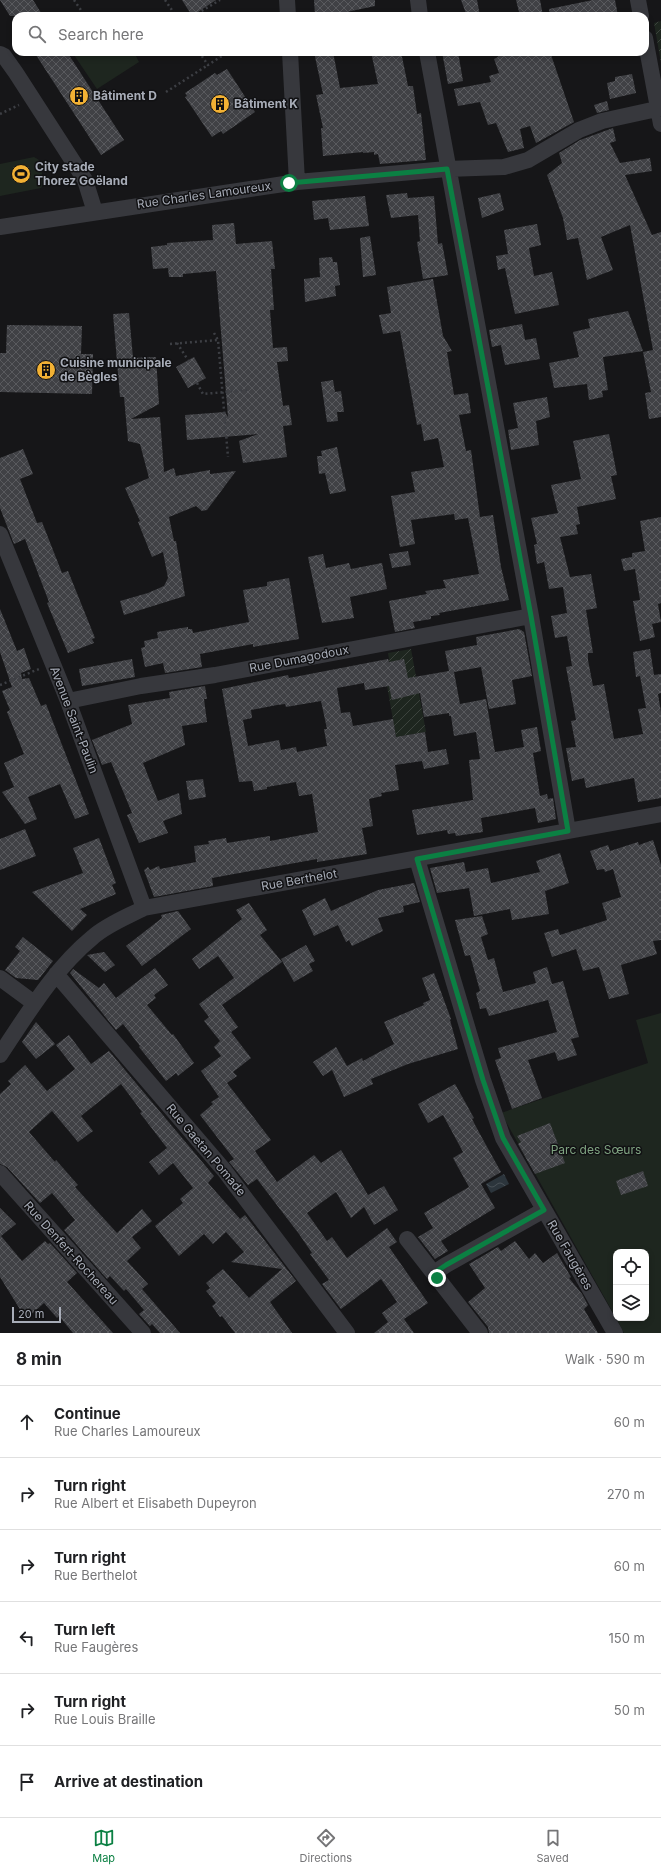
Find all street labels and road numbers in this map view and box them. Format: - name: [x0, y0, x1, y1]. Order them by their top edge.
- street label: Rue Charles Lamoureux: [136, 178, 272, 211]
- street label: Rue Dumagodoux: [248, 641, 350, 676]
- street label: Avenue Saint-Paulin: [47, 664, 102, 776]
- street label: Rue Berthelot: [260, 865, 338, 894]
- street label: Rue Gaetan Pomade: [164, 1101, 249, 1199]
- street label: Rue Denfert-Rochereau: [21, 1198, 122, 1307]
- street label: Rue Faugères: [544, 1217, 596, 1292]

